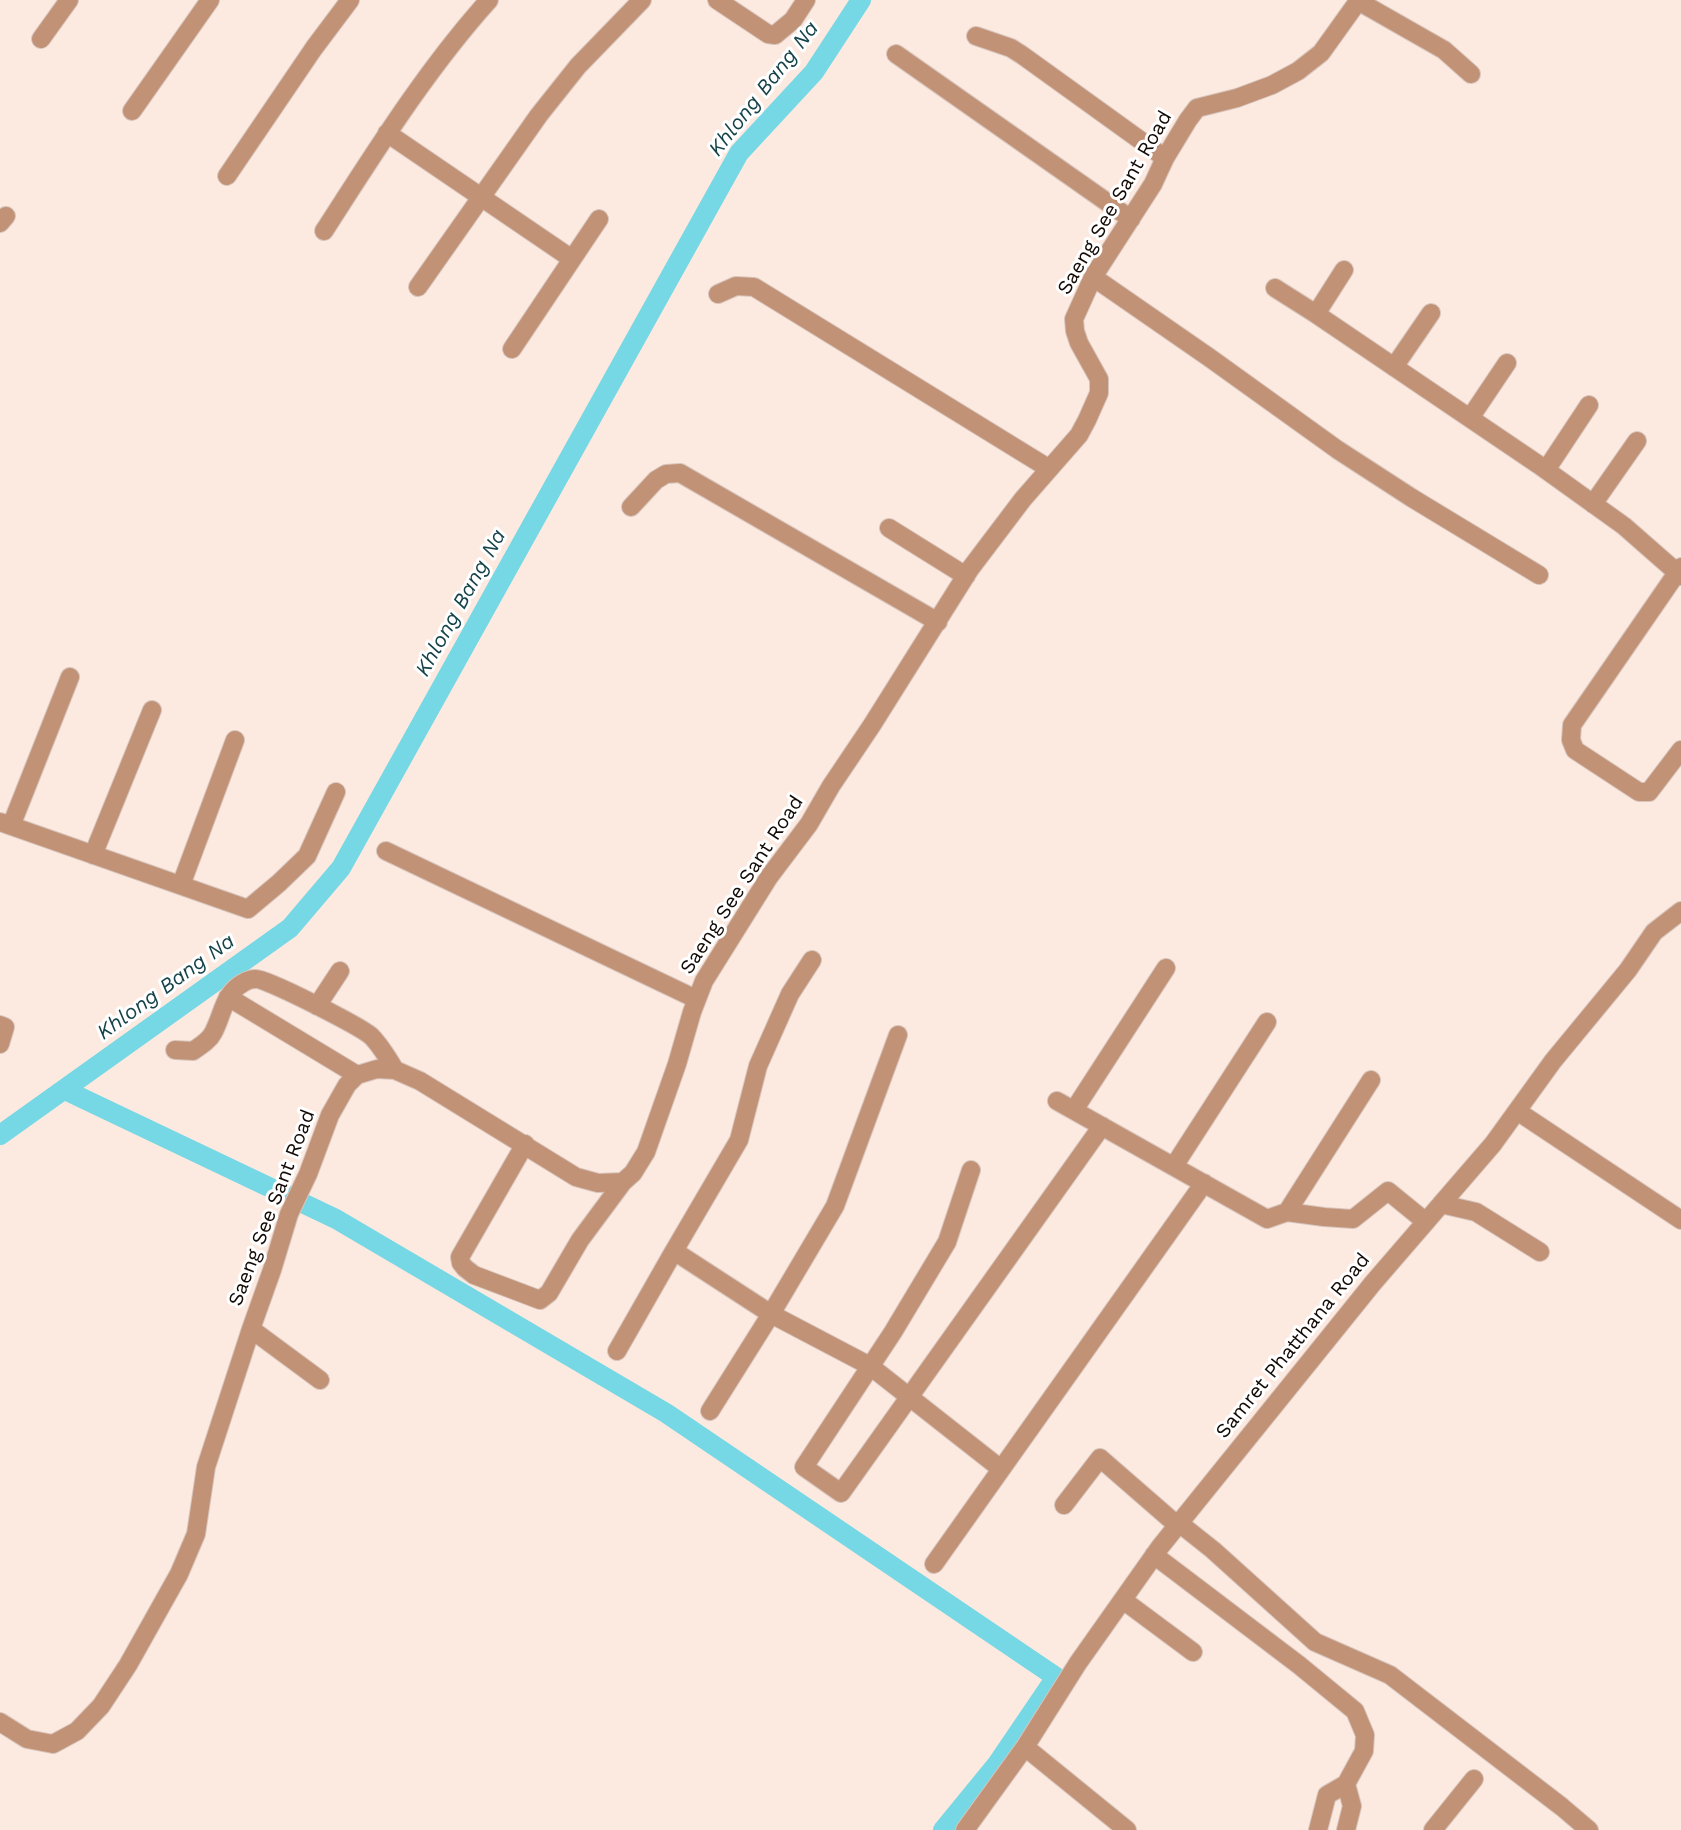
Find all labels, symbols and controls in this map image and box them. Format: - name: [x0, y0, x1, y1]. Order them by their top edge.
- water label: Khlong Bang Na: [704, 17, 824, 161]
- street label: Saeng See Sant Road: [1053, 107, 1177, 299]
- water label: Khlong Bang Na: [410, 525, 512, 681]
- street label: Saeng See Sant Road: [675, 791, 809, 979]
- water label: Khlong Bang Na: [92, 929, 240, 1045]
- street label: Saeng See Sant Road: [223, 1106, 321, 1310]
- street label: Samret Phatthana Road: [1211, 1249, 1375, 1443]

